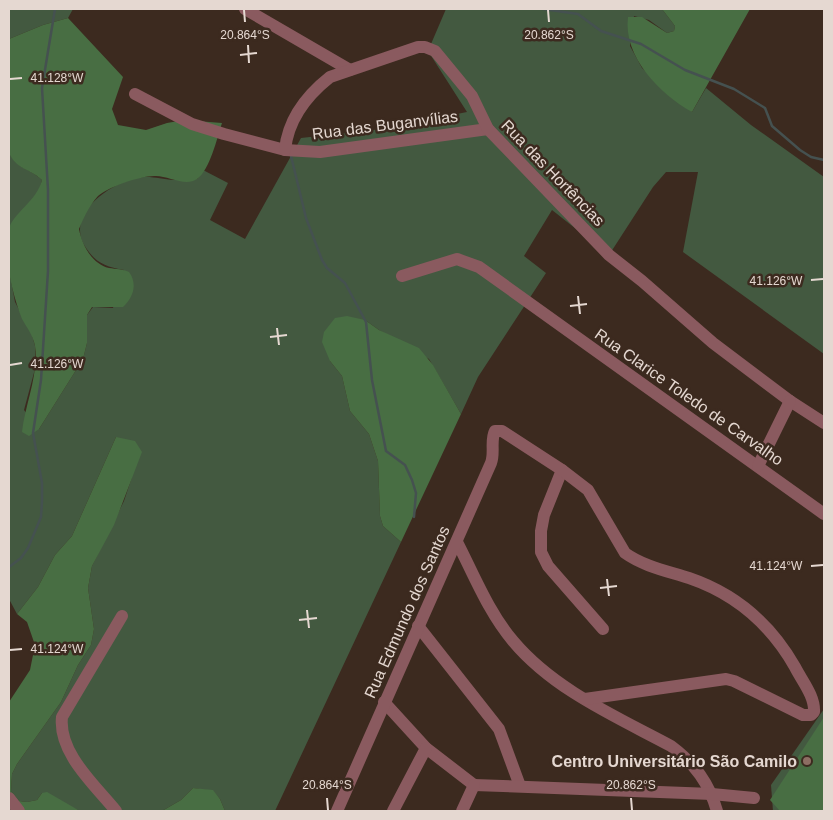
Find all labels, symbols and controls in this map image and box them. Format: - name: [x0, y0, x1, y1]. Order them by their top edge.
- text: 20.864°S: [220, 28, 270, 42]
- text: 20.862°S: [524, 28, 574, 42]
- text: 41.128°W: [31, 71, 84, 85]
- street label: Rua das Buganvílias: [311, 108, 459, 142]
- street label: Rua das Hortências: [498, 117, 608, 229]
- text: 41.126°W: [750, 274, 803, 288]
- street label: Rua Clarice Toledo de Carvalho: [592, 325, 786, 469]
- text: 41.126°W: [31, 357, 84, 371]
- street label: Rua Edmundo dos Santos: [361, 523, 453, 701]
- text: 41.124°W: [750, 559, 803, 573]
- text: 41.124°W: [31, 642, 84, 656]
- place label: Centro Universitário São Camilo: [552, 753, 797, 770]
- marker: Centro Universitário São Camilo: [801, 755, 813, 767]
- text: 20.864°S: [302, 778, 352, 792]
- text: 20.862°S: [606, 778, 656, 792]

